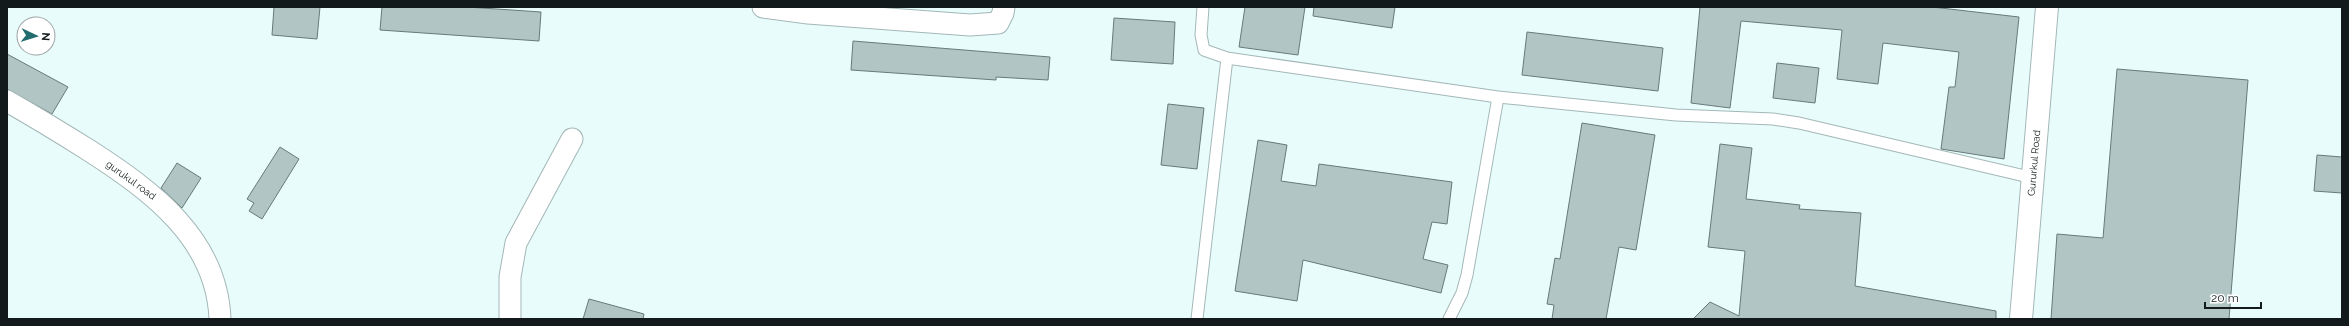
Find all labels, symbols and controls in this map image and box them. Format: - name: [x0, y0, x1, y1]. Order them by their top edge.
- north arrow: [16, 16, 56, 56]
- text: N: [39, 32, 52, 41]
- street label: Gururkul Road: [2026, 130, 2042, 196]
- street label: gurukul road: [104, 158, 158, 202]
- scale bar: [2205, 284, 2261, 310]
- text: 20 m: [2211, 291, 2239, 305]

